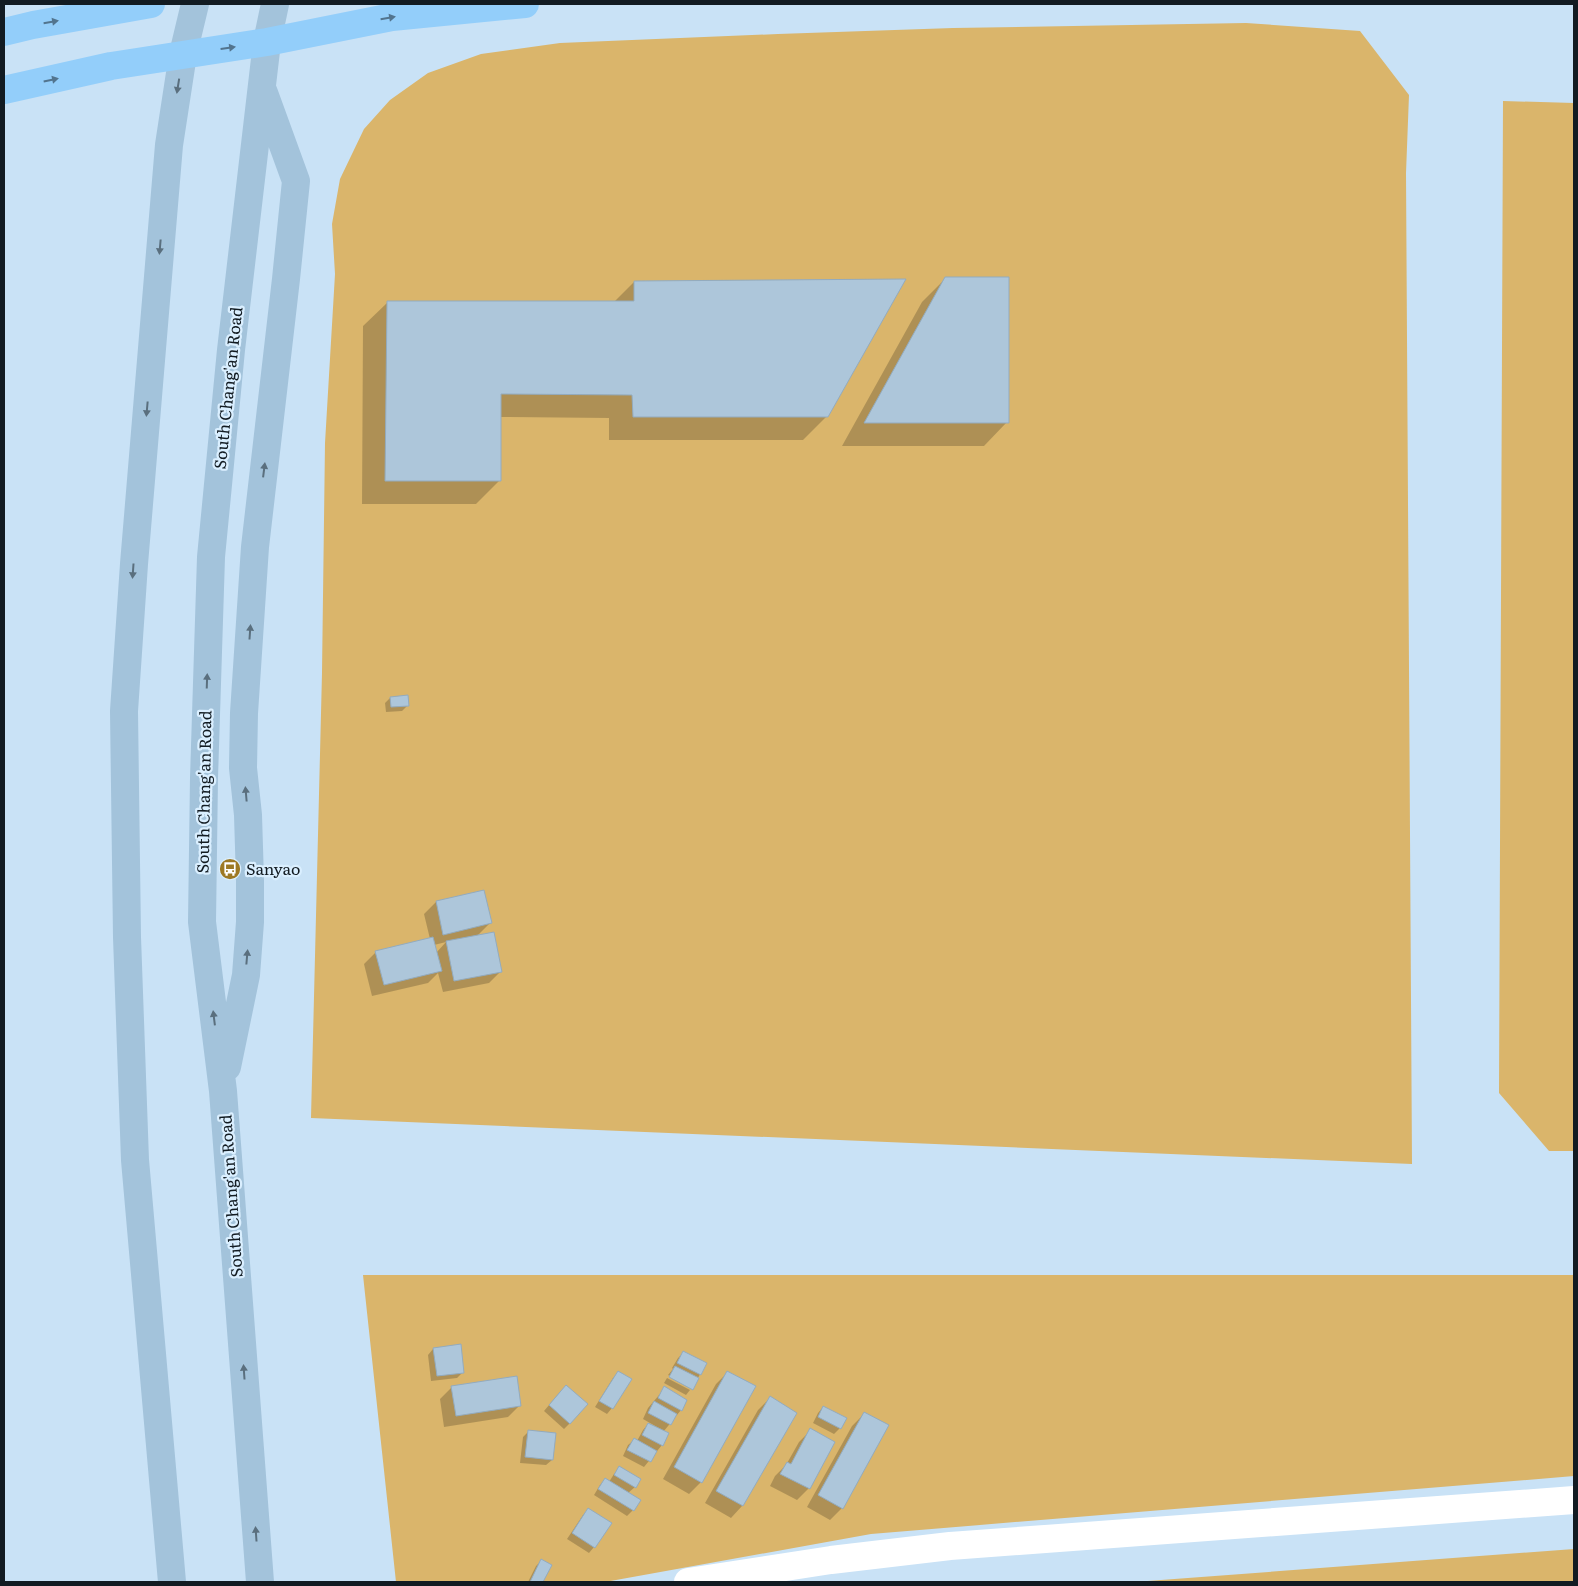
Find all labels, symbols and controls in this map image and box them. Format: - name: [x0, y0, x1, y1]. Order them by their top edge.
- one-way arrow: [381, 14, 397, 22]
- one-way arrow: [44, 17, 60, 25]
- one-way arrow: [221, 44, 237, 52]
- one-way arrow: [44, 75, 60, 83]
- one-way arrow: [174, 78, 182, 94]
- one-way arrow: [156, 239, 164, 255]
- street label: South Chang'an Road: [207, 305, 247, 470]
- one-way arrow: [142, 401, 150, 417]
- one-way arrow: [260, 462, 268, 478]
- one-way arrow: [129, 563, 137, 579]
- one-way arrow: [247, 624, 255, 640]
- one-way arrow: [203, 673, 211, 689]
- street label: South Chang'an Road: [190, 710, 216, 874]
- one-way arrow: [242, 786, 250, 802]
- place label: Sanyao: [246, 856, 300, 880]
- bus stop icon: Sanyao: [218, 857, 242, 881]
- one-way arrow: [243, 948, 251, 964]
- one-way arrow: [210, 1010, 218, 1026]
- street label: South Chang'an Road: [212, 1114, 248, 1278]
- one-way arrow: [239, 1363, 247, 1379]
- one-way arrow: [252, 1525, 260, 1541]

